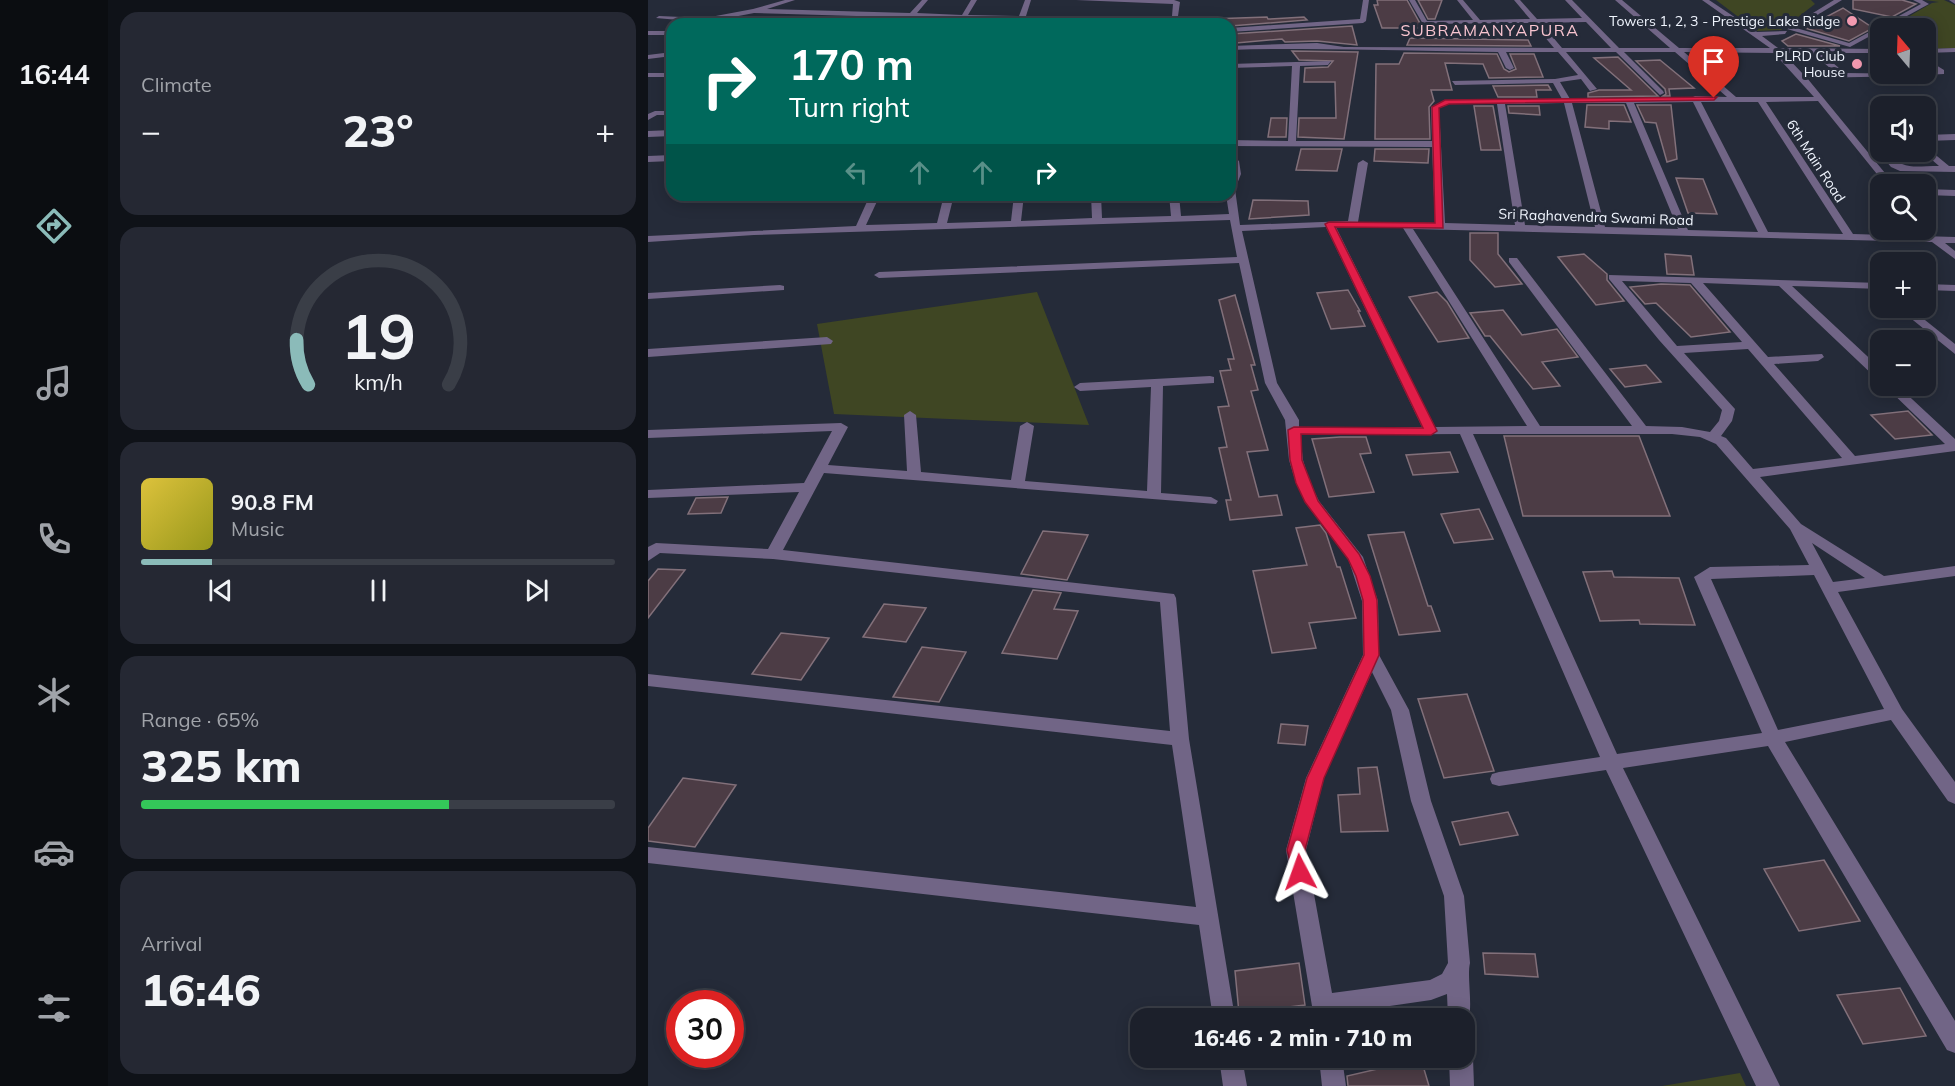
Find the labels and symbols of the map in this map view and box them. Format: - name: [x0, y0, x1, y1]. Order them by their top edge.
- place label: Towers 1, 2, 3 - Prestige Lake Ridge: [1609, 12, 1840, 30]
- marker: Towers 1, 2, 3 - Prestige Lake Ridge: [1845, 14, 1859, 28]
- north arrow: [1870, 18, 1936, 84]
- district label: SUBRAMANYAPURA: [1401, 20, 1579, 40]
- pin: [1688, 36, 1739, 98]
- place label: PLRD Club House: [1775, 47, 1845, 81]
- marker: PLRD Club House: [1850, 57, 1864, 71]
- street label: 6th Main Road: [1783, 116, 1849, 206]
- street label: Sri Raghavendra Swami Road: [1498, 205, 1694, 229]
- position arrow: [1268, 840, 1332, 904]
- speed limit sign: 30: [666, 990, 744, 1068]

